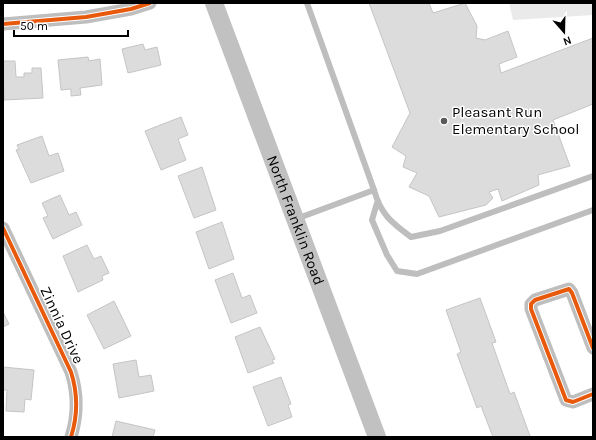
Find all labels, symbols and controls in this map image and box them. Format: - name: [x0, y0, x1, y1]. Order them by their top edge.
- scale bar: [14, 12, 128, 38]
- north arrow: [544, 12, 584, 52]
- text: 50 m: [20, 19, 48, 33]
- text: N: [561, 33, 573, 48]
- place label: Pleasant Run Elementary School: [452, 103, 579, 138]
- marker: Pleasant Run Elementary School: [439, 116, 449, 126]
- street label: North Franklin Road: [263, 153, 328, 288]
- street label: Zinnia Drive: [36, 284, 88, 366]

